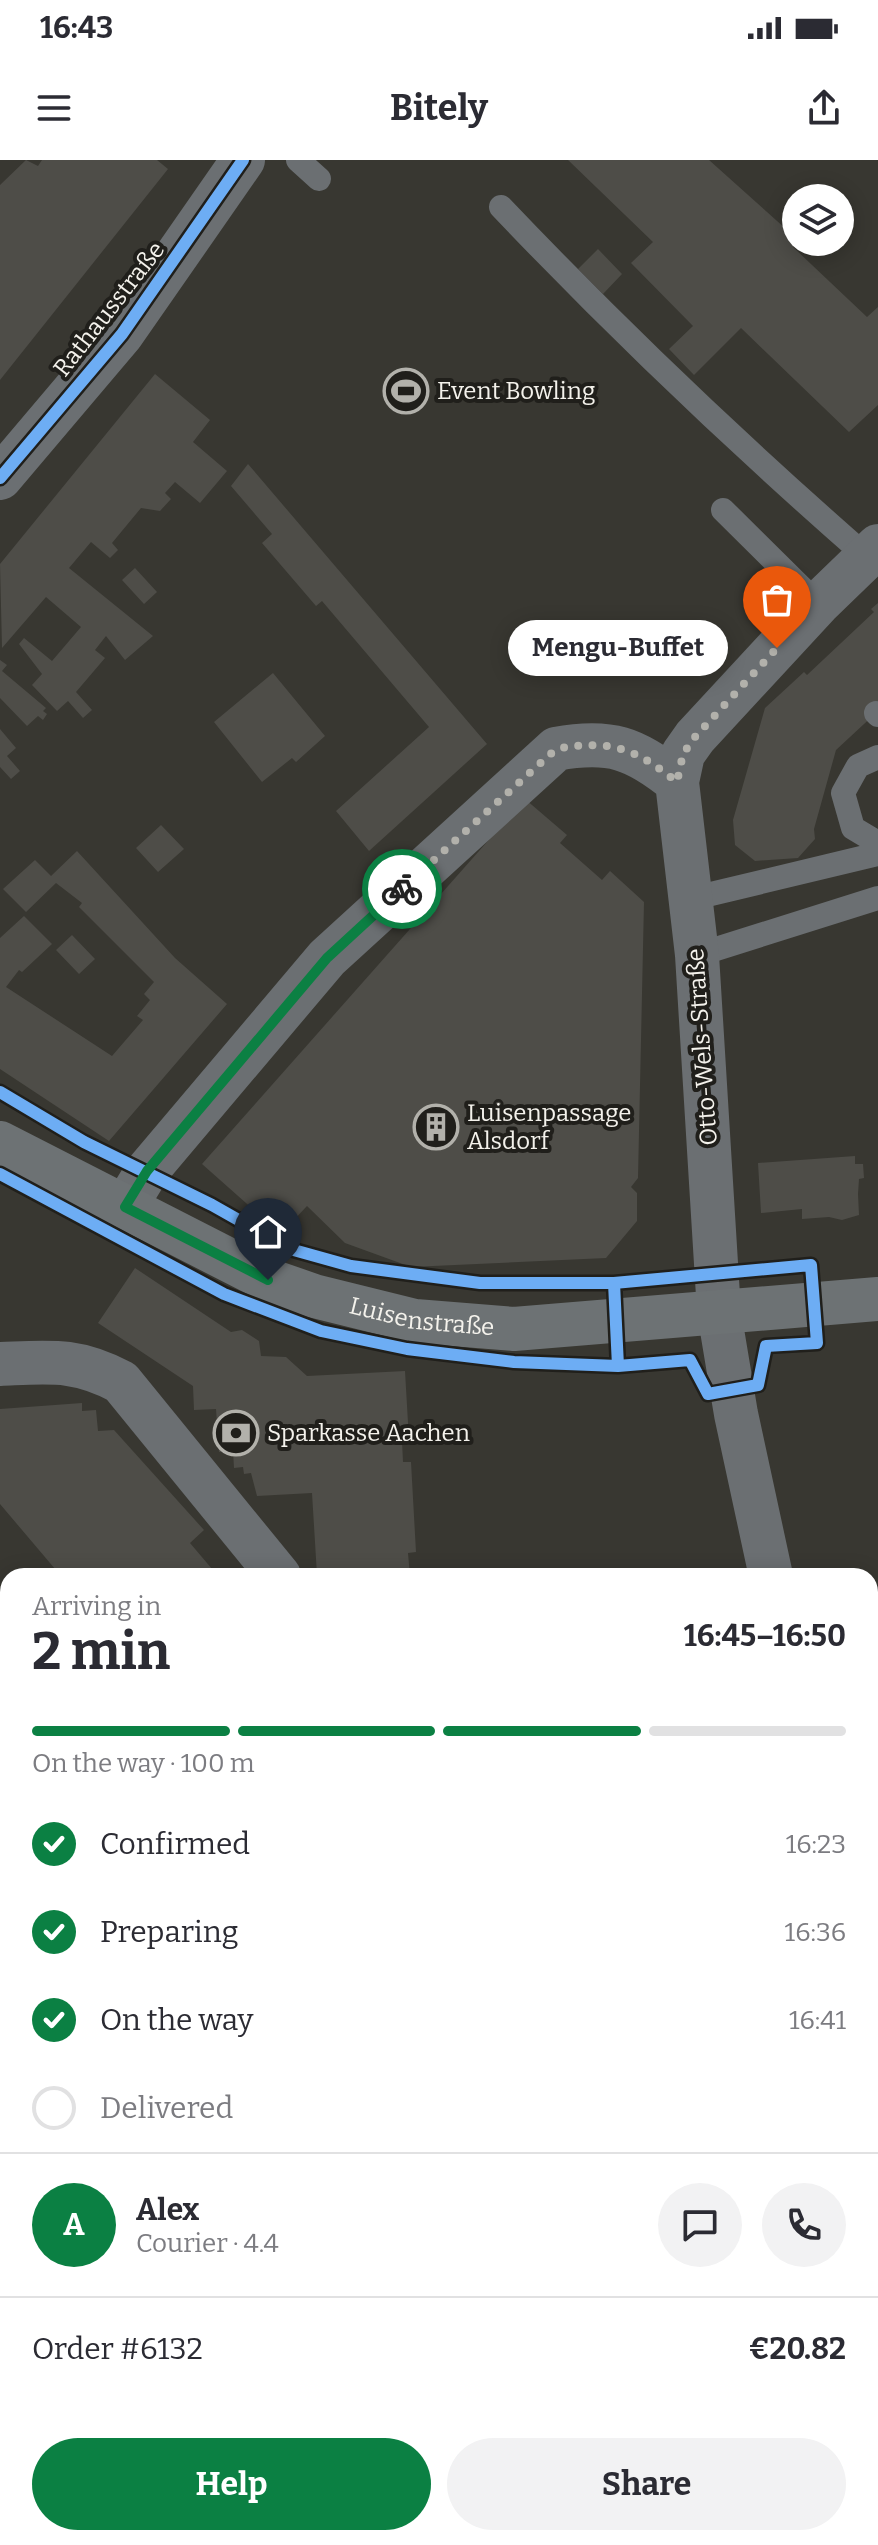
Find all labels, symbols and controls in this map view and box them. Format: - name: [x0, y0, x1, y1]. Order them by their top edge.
- text: 16:43: [40, 10, 113, 46]
- icon: menu: [32, 86, 76, 130]
- text: Bitely: [390, 86, 488, 130]
- icon: share: [802, 86, 846, 130]
- map controls: [782, 184, 854, 256]
- button: layers: [782, 184, 854, 256]
- street label: Rathausstraße: [48, 236, 170, 382]
- sports icon: Event Bowling: [382, 367, 430, 415]
- place label: Event Bowling: [437, 377, 595, 405]
- pin: [743, 566, 811, 648]
- icon: bag: [755, 578, 799, 622]
- callout: Mengu-Buffet: [509, 620, 729, 676]
- text: Mengu-Buffet: [532, 632, 704, 663]
- courier: [362, 849, 442, 929]
- icon: bike: [380, 867, 424, 911]
- street label: Otto-Wels-Straße: [681, 947, 723, 1147]
- place label: Luisenpassage Alsdorf: [467, 1099, 631, 1155]
- building icon: Luisenpassage Alsdorf: [412, 1103, 460, 1151]
- pin: [234, 1198, 302, 1280]
- icon: home: [246, 1210, 290, 1254]
- street label: Luisenstraße: [347, 1291, 495, 1341]
- bank icon: Sparkasse Aachen: [212, 1409, 260, 1457]
- place label: Sparkasse Aachen: [267, 1419, 470, 1447]
- text: Arriving in: [32, 1591, 161, 1622]
- text: 16:45–16:50: [684, 1618, 846, 1654]
- text: 2 min: [32, 1620, 170, 1683]
- text: On the way · 100 m: [32, 1748, 255, 1779]
- icon: check: [32, 1822, 76, 1866]
- text: Confirmed: [100, 1826, 250, 1862]
- text: 16:23: [786, 1829, 846, 1860]
- icon: check: [32, 1910, 76, 1954]
- text: Preparing: [100, 1914, 238, 1950]
- text: 16:36: [785, 1917, 846, 1948]
- icon: check: [32, 1998, 76, 2042]
- text: On the way: [100, 2002, 253, 2038]
- text: 16:41: [789, 2005, 846, 2036]
- text: Delivered: [100, 2090, 233, 2126]
- button: chat: [658, 2183, 742, 2267]
- button: phone: [762, 2183, 846, 2267]
- text: Alex: [136, 2192, 199, 2228]
- text: A: [63, 2207, 85, 2243]
- text: Courier · 4.4: [136, 2228, 279, 2259]
- text: Order #6132: [32, 2331, 203, 2367]
- text: €20.82: [749, 2331, 846, 2367]
- button: Help: [32, 2438, 431, 2530]
- button: Share: [447, 2438, 846, 2530]

